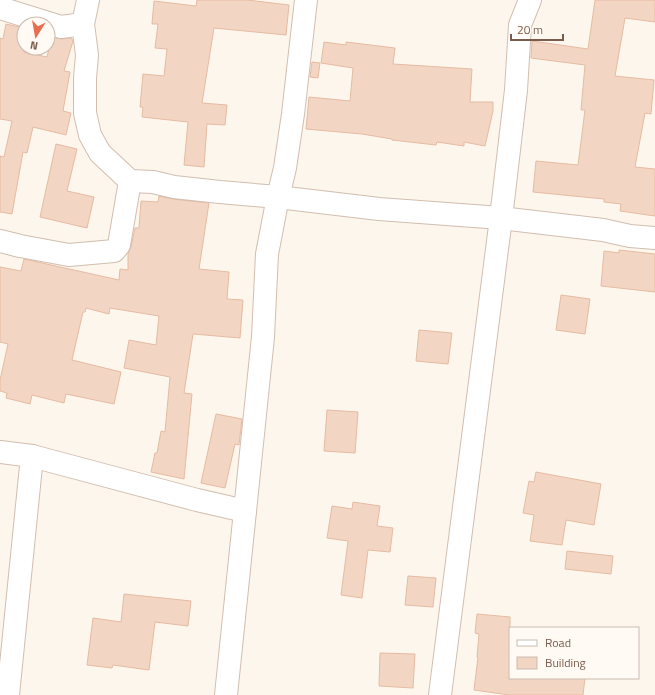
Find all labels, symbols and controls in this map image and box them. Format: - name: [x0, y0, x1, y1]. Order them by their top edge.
- north arrow: [16, 16, 56, 56]
- scale bar: [511, 16, 563, 42]
- text: 20 m: [517, 20, 543, 39]
- text: N: [29, 37, 39, 54]
- legend: [509, 627, 639, 679]
- text: Road: [545, 633, 571, 652]
- text: Building: [545, 653, 586, 672]

